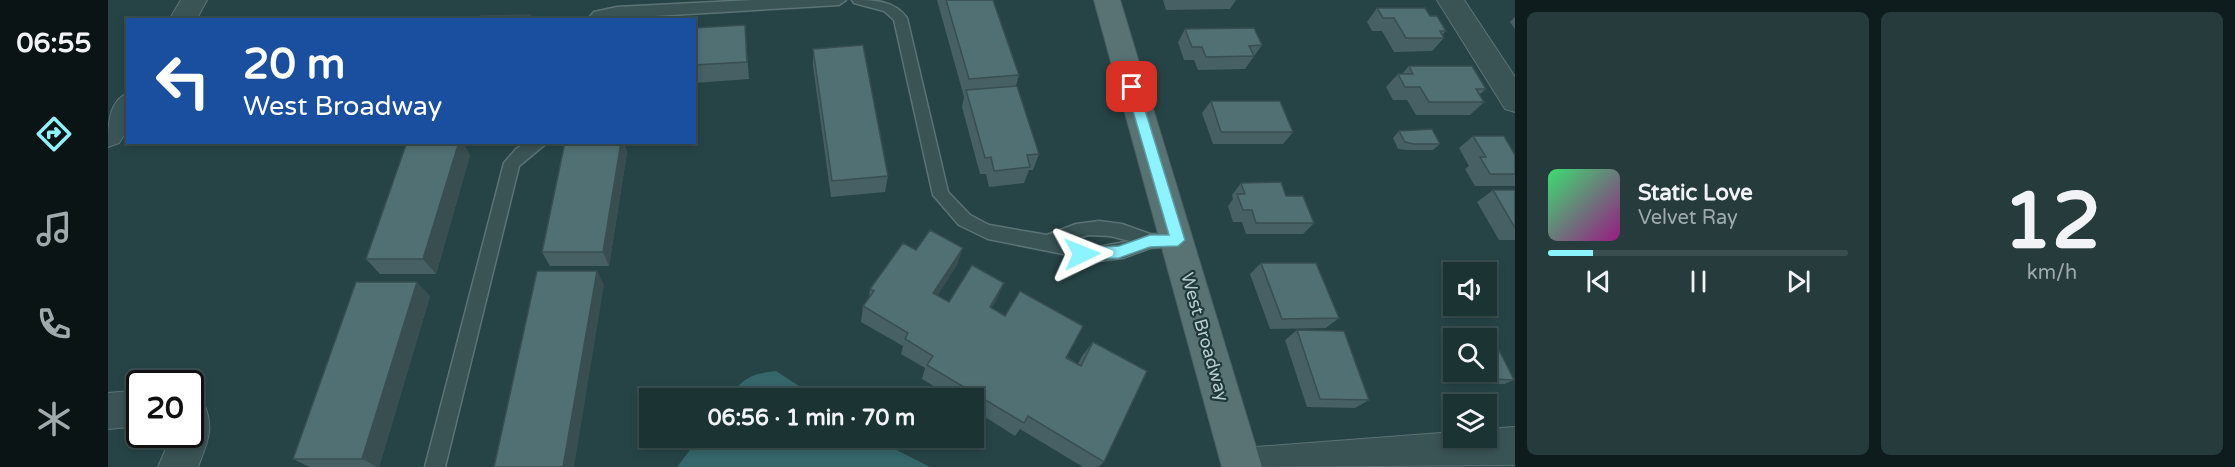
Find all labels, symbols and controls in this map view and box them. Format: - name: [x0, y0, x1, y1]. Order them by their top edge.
- text: 06:55: [17, 27, 91, 60]
- text: 20 m: [243, 39, 345, 90]
- icon: left: [144, 42, 222, 120]
- pin: [1106, 61, 1157, 112]
- icon: arrive: [1115, 70, 1148, 103]
- text: West Broadway: [243, 90, 442, 123]
- icon: directions: [33, 113, 75, 155]
- text: 12: [2003, 175, 2101, 269]
- text: Static Love: [1638, 180, 1753, 206]
- text: Velvet Ray: [1638, 206, 1738, 230]
- icon: music: [33, 208, 75, 250]
- position arrow: [1050, 222, 1114, 286]
- text: km/h: [2027, 261, 2077, 285]
- map controls: [1443, 262, 1497, 448]
- button: sound: [1443, 262, 1497, 316]
- icon: previous: [1582, 265, 1615, 298]
- icon: pause: [1682, 265, 1715, 298]
- icon: next: [1782, 265, 1815, 298]
- street label: West Broadway: [1176, 270, 1234, 404]
- icon: phone: [33, 303, 75, 345]
- button: search: [1443, 328, 1497, 382]
- speed limit sign: 20: [126, 370, 204, 448]
- button: layers: [1443, 394, 1497, 448]
- icon: climate: [33, 398, 75, 440]
- text: 06:56 · 1 min · 70 m: [708, 405, 915, 431]

